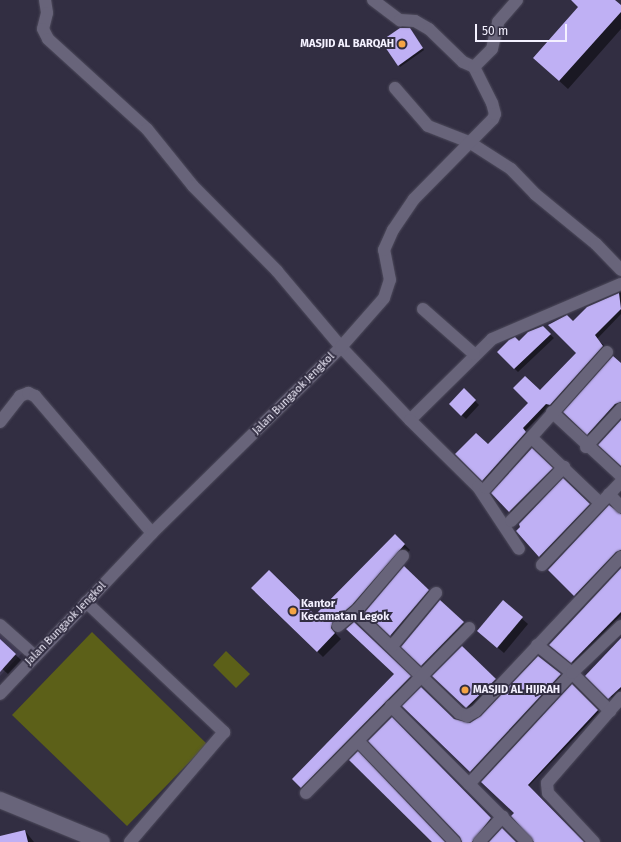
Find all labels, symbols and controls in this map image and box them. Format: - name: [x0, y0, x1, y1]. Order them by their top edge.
- scale bar: [477, 16, 569, 42]
- text: 50 m: [482, 24, 508, 38]
- place label: MASJID AL BARQAH: [300, 37, 394, 51]
- marker: MASJID AL BARQAH: [397, 39, 407, 49]
- street label: Jalan Bungaok Jengkol: [250, 350, 338, 438]
- street label: Jalan Bungaok Jengkol: [23, 580, 109, 668]
- place label: Kantor Kecamatan Legok: [301, 598, 389, 624]
- marker: Kantor Kecamatan Legok: [288, 606, 298, 616]
- place label: MASJID AL HIJRAH: [473, 683, 560, 697]
- marker: MASJID AL HIJRAH: [460, 685, 470, 695]

